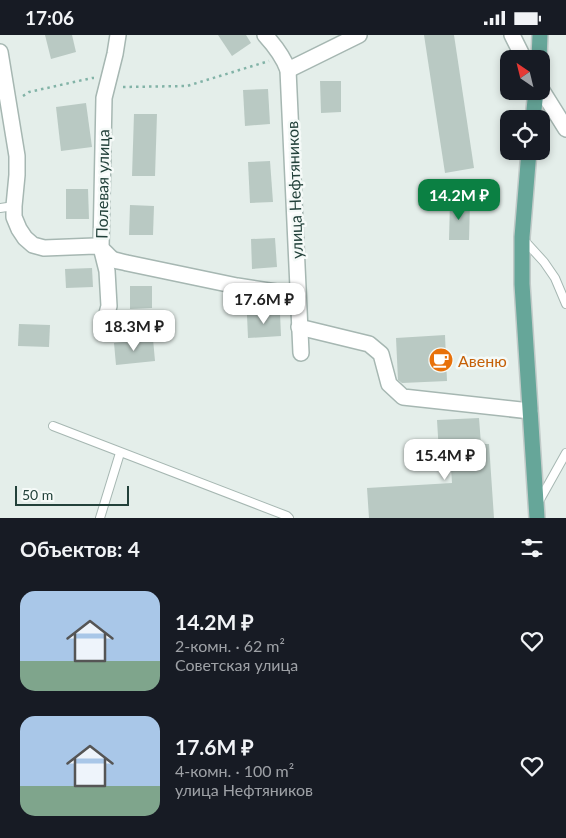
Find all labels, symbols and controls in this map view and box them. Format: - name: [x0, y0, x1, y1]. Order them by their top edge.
- text: 17:06: [25, 6, 74, 29]
- north arrow: [500, 50, 550, 100]
- map controls: [500, 50, 550, 160]
- button: locate: [500, 110, 550, 160]
- street label: улица Нефтяников: [282, 121, 306, 259]
- street label: Полевая улица: [92, 129, 112, 239]
- pin: 14.2M ₽: [413, 179, 505, 221]
- text: 14.2M ₽: [429, 185, 489, 204]
- pin: 17.6M ₽: [218, 283, 310, 325]
- text: 17.6M ₽: [234, 289, 294, 308]
- pin: 18.3M ₽: [88, 309, 180, 352]
- text: 18.3M ₽: [104, 316, 164, 335]
- cafe icon: Авеню: [428, 347, 454, 373]
- place label: Авеню: [458, 351, 507, 370]
- pin: 15.4M ₽: [399, 439, 491, 481]
- text: 15.4M ₽: [415, 445, 475, 464]
- scale bar: [15, 483, 129, 506]
- text: 50 m: [22, 486, 53, 503]
- icon: filters: [518, 534, 546, 562]
- text: Объектов: 4: [20, 536, 140, 561]
- text: 14.2M ₽: [175, 609, 254, 634]
- icon: home: [60, 611, 120, 671]
- icon: heart: [518, 627, 546, 655]
- text: 2-комн. · 62 m²: [175, 636, 285, 655]
- text: Советская улица: [175, 655, 298, 674]
- text: 17.6M ₽: [175, 734, 254, 759]
- icon: home: [60, 736, 120, 796]
- icon: heart: [518, 752, 546, 780]
- text: 4-комн. · 100 m²: [175, 761, 294, 780]
- text: улица Нефтяников: [175, 780, 313, 799]

